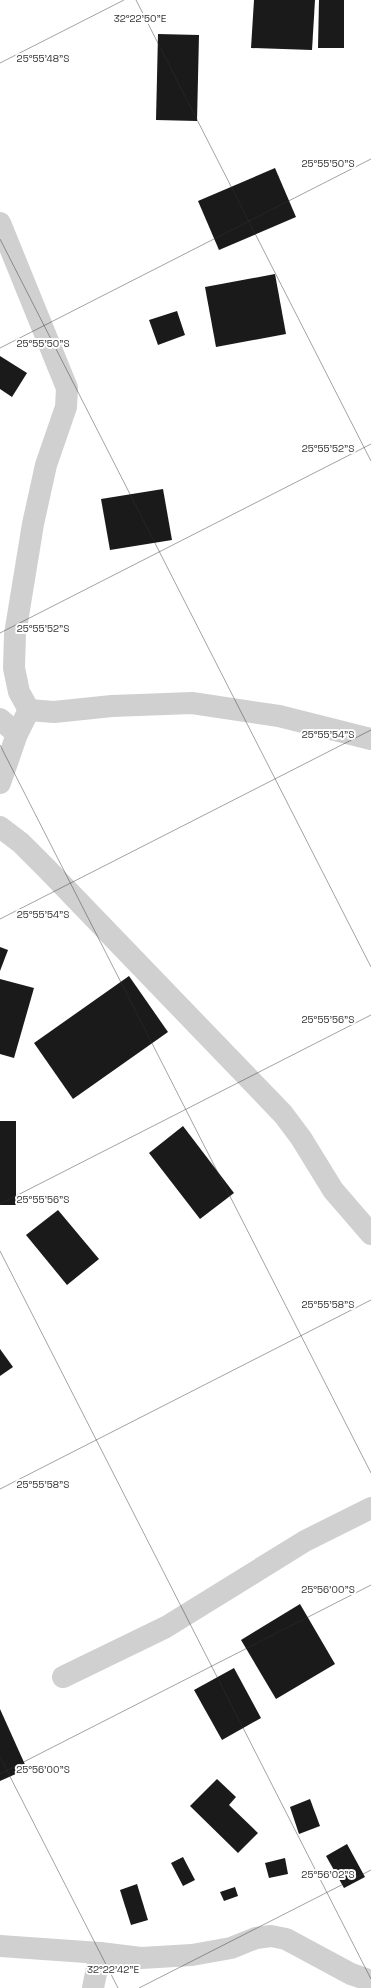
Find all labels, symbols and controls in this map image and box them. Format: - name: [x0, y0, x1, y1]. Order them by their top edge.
- text: 32°22'50"E: [114, 12, 167, 25]
- text: 25°55'48"S: [17, 52, 69, 65]
- text: 25°55'50"S: [301, 157, 355, 170]
- text: 25°55'50"S: [16, 337, 70, 350]
- text: 25°55'52"S: [302, 442, 354, 455]
- text: 25°55'52"S: [17, 622, 69, 635]
- text: 25°55'54"S: [302, 728, 354, 741]
- text: 25°55'54"S: [17, 908, 69, 921]
- text: 25°55'56"S: [302, 1013, 354, 1026]
- text: 25°55'56"S: [17, 1193, 69, 1206]
- text: 25°55'58"S: [302, 1298, 354, 1311]
- text: 25°55'58"S: [17, 1478, 69, 1491]
- text: 25°56'00"S: [301, 1583, 355, 1596]
- text: 25°56'00"S: [16, 1763, 70, 1776]
- text: 25°56'02"S: [301, 1868, 355, 1881]
- text: 32°22'42"E: [87, 1963, 139, 1976]

